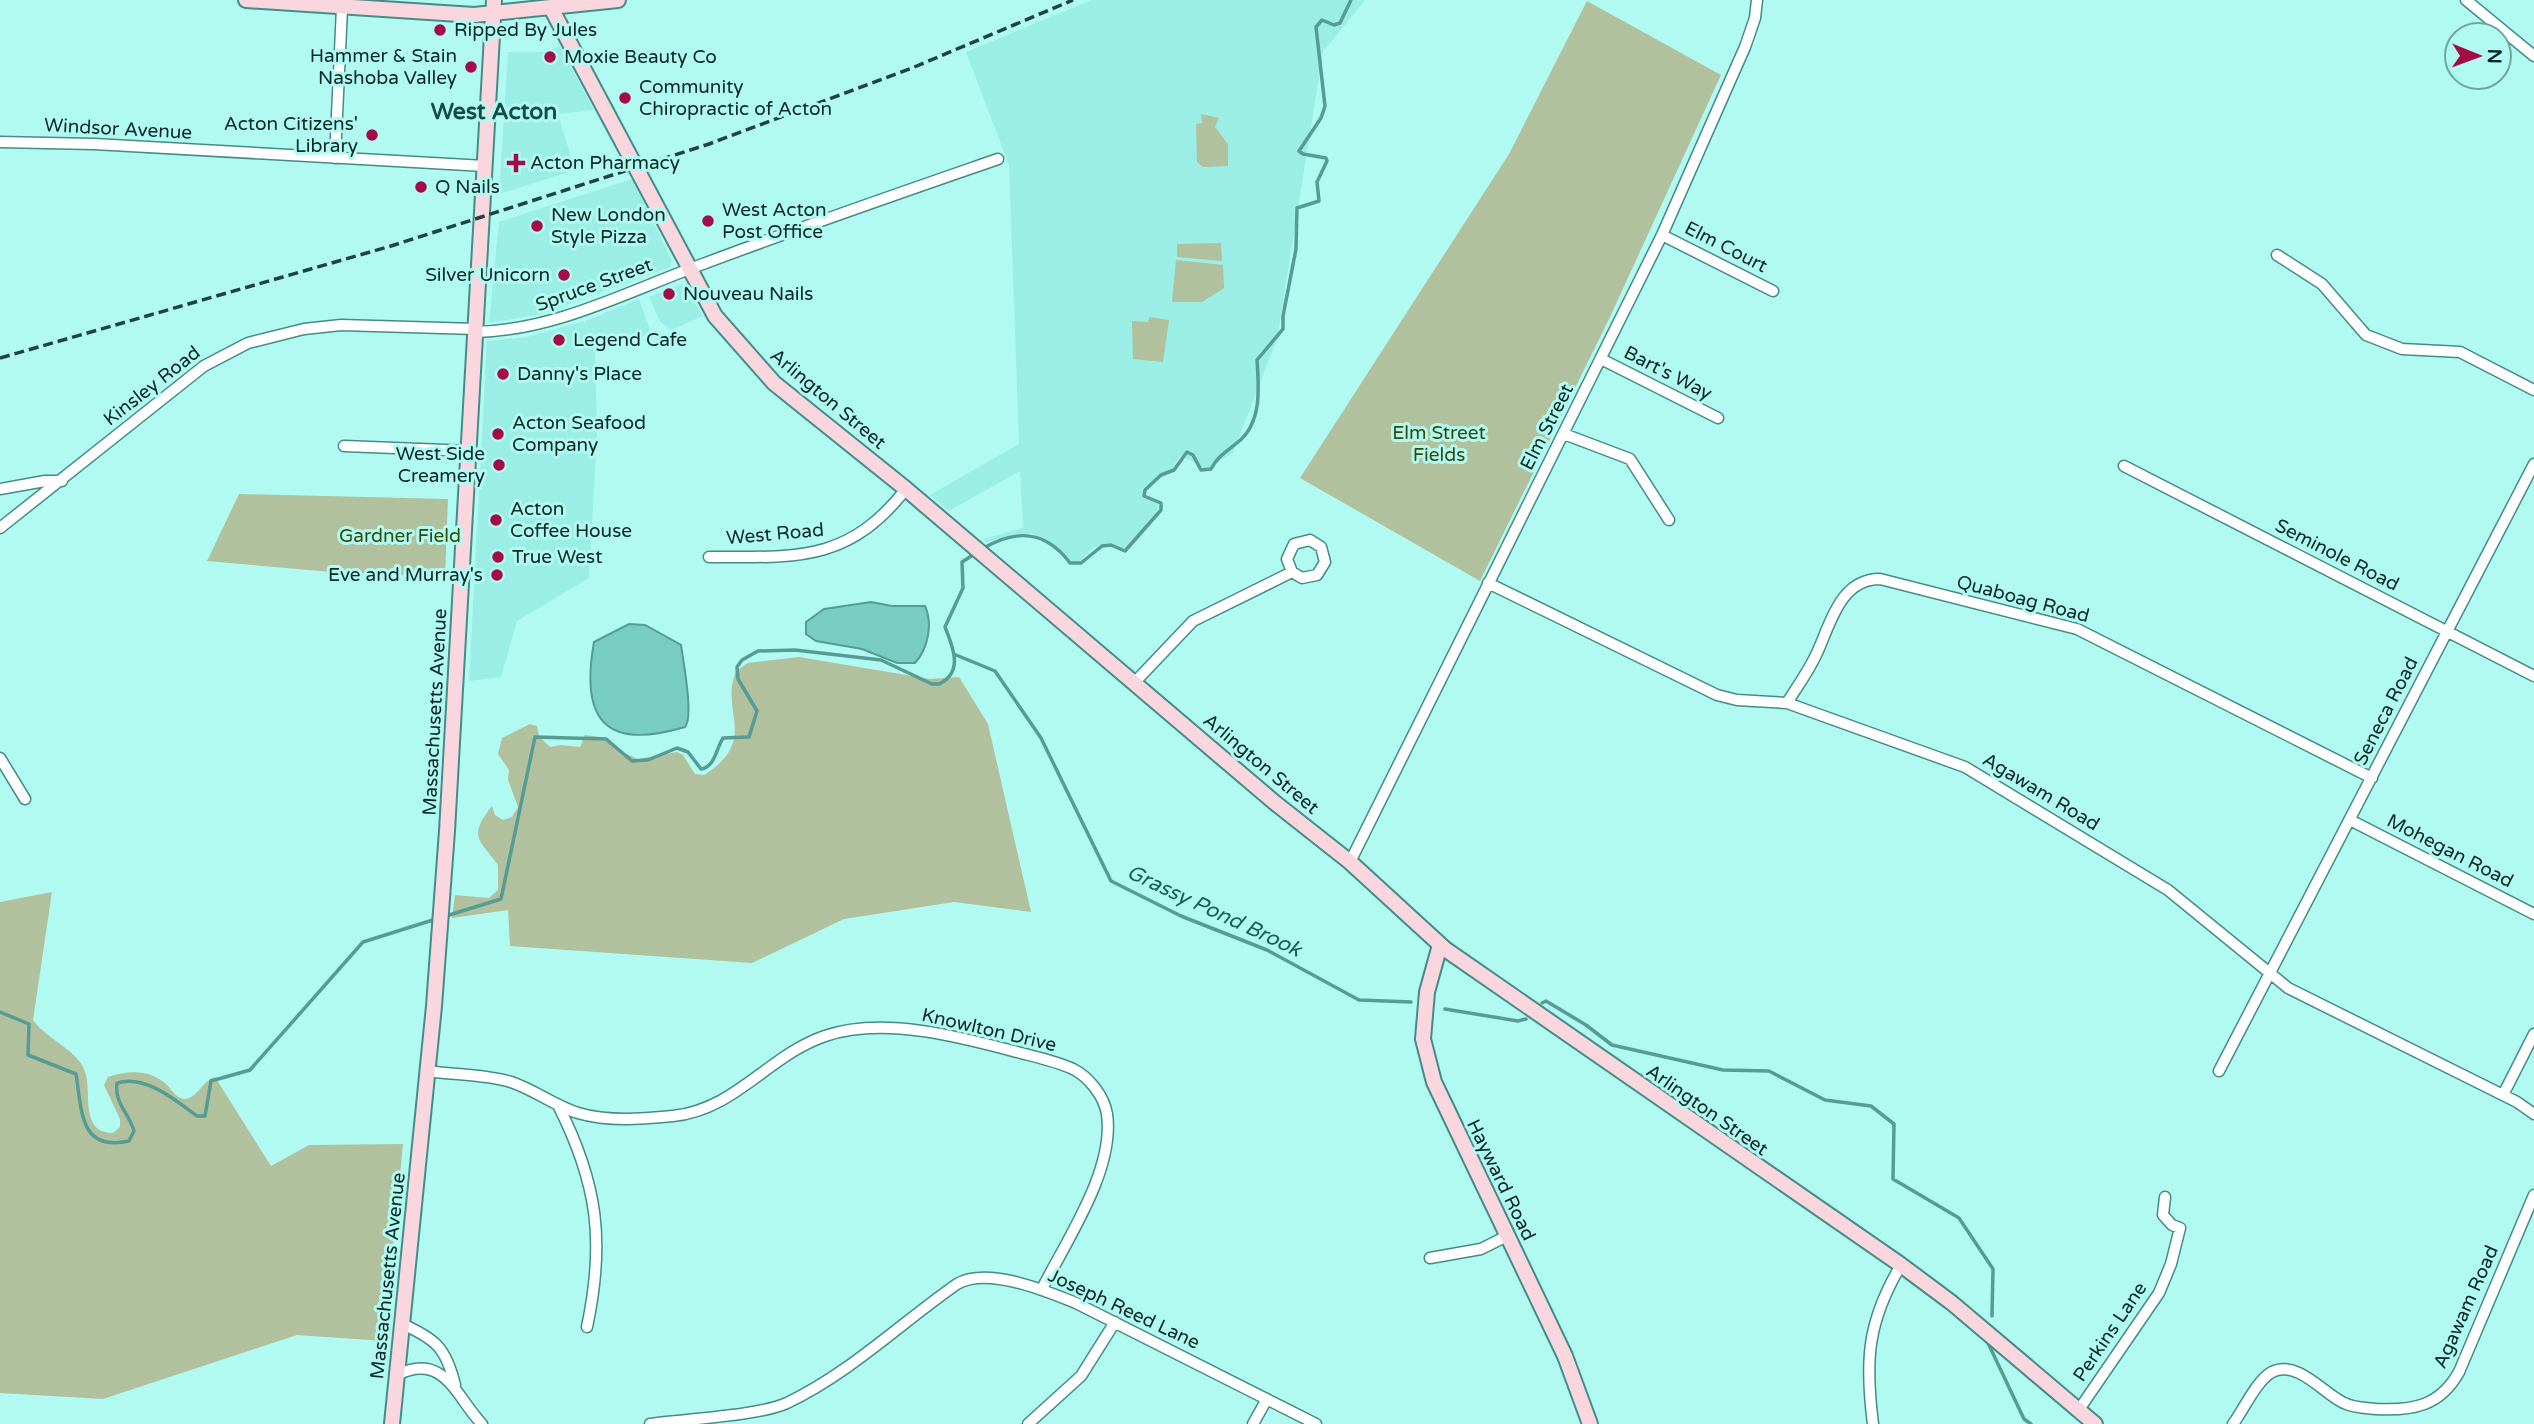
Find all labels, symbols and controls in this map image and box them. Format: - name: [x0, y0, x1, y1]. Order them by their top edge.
- place label: Ripped By Jules: [454, 19, 597, 41]
- north arrow: [2443, 21, 2513, 91]
- marker: Ripped By Jules: [432, 22, 448, 38]
- place label: Hammer & Stain Nashoba Valley: [310, 45, 457, 89]
- place label: Moxie Beauty Co: [564, 46, 717, 68]
- text: N: [2483, 48, 2505, 64]
- marker: Moxie Beauty Co: [542, 49, 558, 65]
- marker: Hammer & Stain Nashoba Valley: [463, 59, 479, 75]
- place label: Community Chiropractic of Acton: [639, 76, 832, 120]
- marker: Community Chiropractic of Acton: [617, 90, 633, 106]
- district label: West Acton: [431, 98, 557, 126]
- place label: Acton Citizens' Library: [224, 113, 358, 157]
- street label: Windsor Avenue: [43, 114, 193, 144]
- marker: Acton Citizens' Library: [364, 127, 380, 143]
- place label: Acton Pharmacy: [530, 152, 680, 174]
- marker: Acton Pharmacy: [508, 155, 524, 171]
- place label: Q Nails: [435, 176, 500, 198]
- marker: Q Nails: [413, 179, 429, 195]
- place label: West Acton Post Office: [722, 199, 827, 243]
- place label: New London Style Pizza: [551, 204, 666, 248]
- marker: West Acton Post Office: [700, 213, 716, 229]
- street label: Elm Court: [1681, 217, 1771, 277]
- marker: New London Style Pizza: [529, 218, 545, 234]
- street label: Spruce Street: [533, 254, 655, 316]
- place label: Silver Unicorn: [425, 264, 550, 286]
- marker: Silver Unicorn: [556, 267, 572, 283]
- place label: Nouveau Nails: [683, 283, 813, 305]
- marker: Nouveau Nails: [661, 286, 677, 302]
- place label: Legend Cafe: [573, 329, 687, 351]
- marker: Legend Cafe: [551, 332, 567, 348]
- street label: Kinsley Road: [99, 341, 205, 431]
- street label: Bart's Way: [1620, 341, 1716, 405]
- street label: Arlington Street: [766, 344, 890, 454]
- place label: Danny's Place: [517, 363, 642, 385]
- marker: Danny's Place: [495, 366, 511, 382]
- street label: Elm Street: [1516, 380, 1578, 474]
- place label: Acton Seafood Company: [512, 412, 646, 456]
- park label: Elm Street Fields: [1392, 422, 1486, 466]
- marker: Acton Seafood Company: [490, 426, 506, 442]
- place label: West Side Creamery: [396, 443, 485, 487]
- marker: West Side Creamery: [491, 457, 507, 473]
- place label: Acton Coffee House: [510, 498, 632, 542]
- marker: Acton Coffee House: [488, 512, 504, 528]
- street label: Seminole Road: [2271, 514, 2403, 596]
- street label: West Road: [725, 519, 825, 549]
- park label: Gardner Field: [339, 525, 461, 547]
- place label: True West: [512, 546, 602, 568]
- marker: True West: [490, 549, 506, 565]
- place label: Eve and Murray's: [328, 564, 483, 586]
- marker: Eve and Murray's: [489, 567, 505, 583]
- street label: Quaboag Road: [1954, 571, 2092, 627]
- street label: Massachusetts Avenue: [419, 608, 451, 816]
- street label: Seneca Road: [2349, 653, 2423, 769]
- street label: Arlington Street: [1199, 709, 1323, 819]
- street label: Agawam Road: [1979, 749, 2103, 835]
- street label: Mohegan Road: [2383, 810, 2517, 892]
- water label: Grassy Pond Brook: [1123, 860, 1307, 963]
- street label: Knowlton Drive: [920, 1004, 1058, 1056]
- street label: Arlington Street: [1642, 1060, 1772, 1160]
- street label: Hayward Road: [1462, 1116, 1540, 1244]
- street label: Massachusetts Avenue: [366, 1172, 410, 1380]
- street label: Agawam Road: [2429, 1242, 2503, 1372]
- street label: Joseph Reed Lane: [1045, 1264, 1203, 1354]
- street label: Perkins Lane: [2069, 1278, 2151, 1386]

